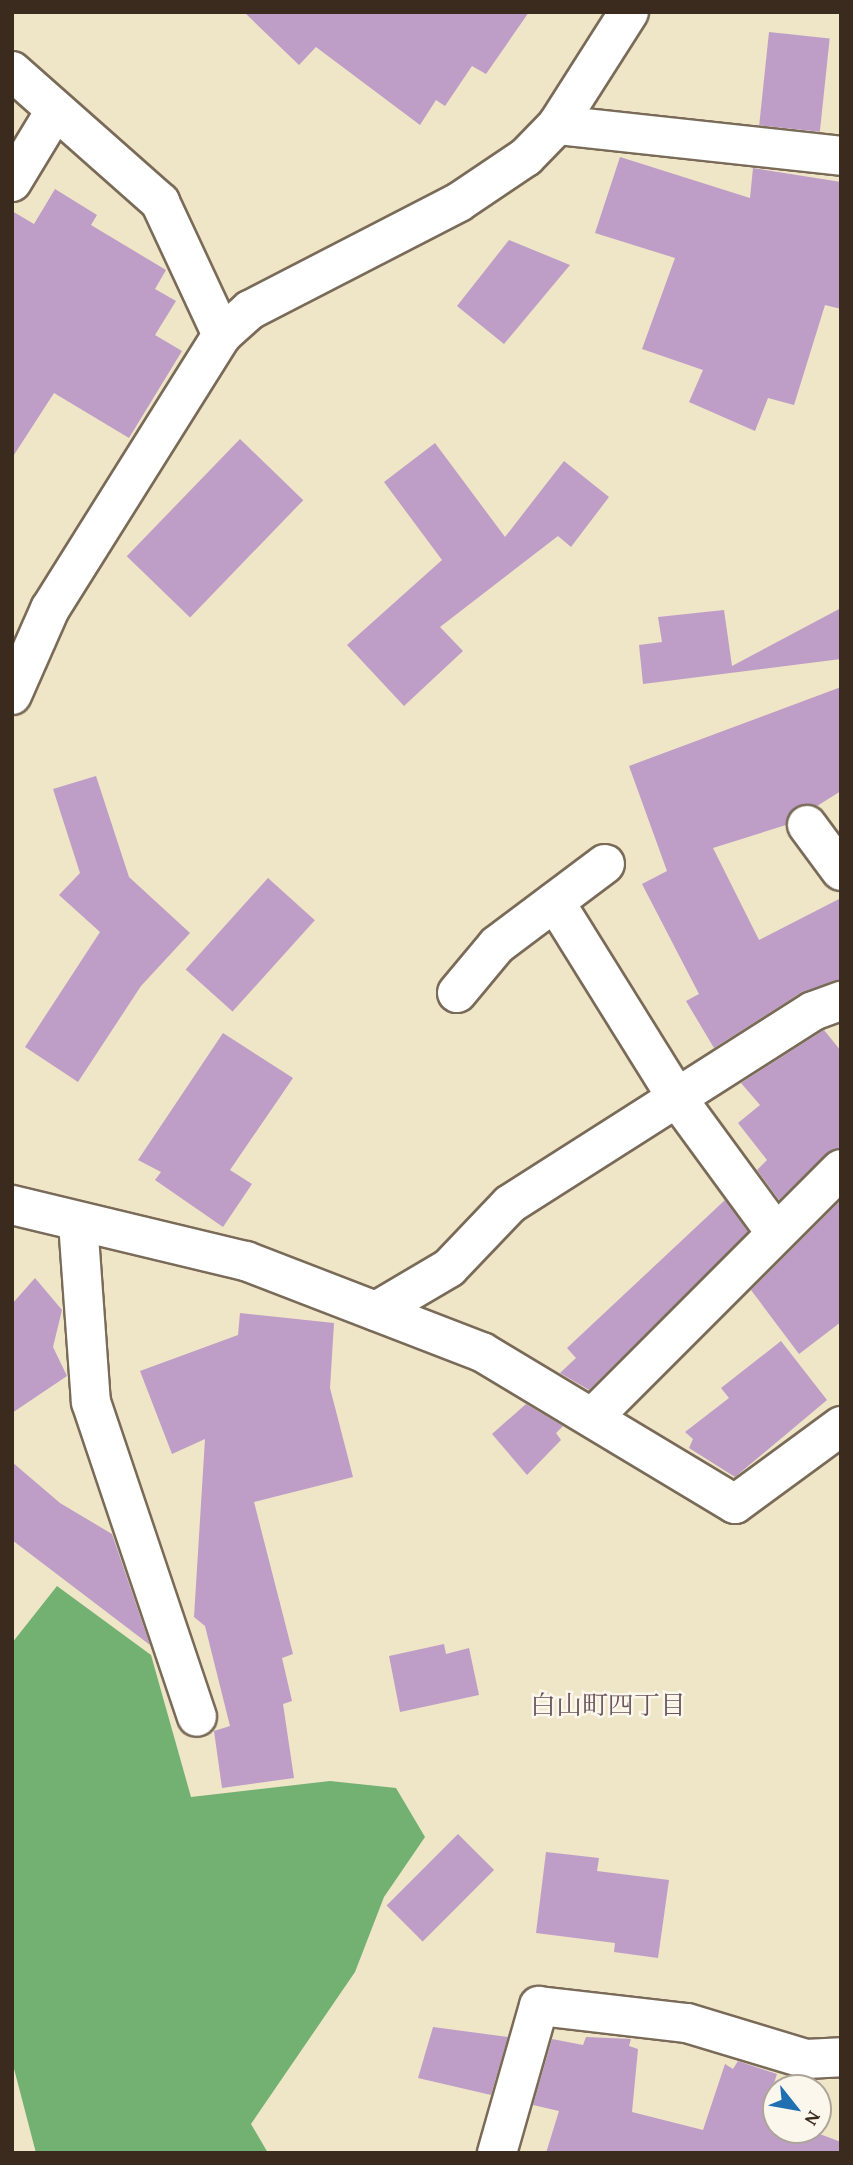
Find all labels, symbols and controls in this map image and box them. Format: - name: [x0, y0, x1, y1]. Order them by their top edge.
- district label: 白山町四丁目: [530, 1689, 686, 1721]
- north arrow: [762, 2074, 832, 2144]
- text: N: [798, 2106, 829, 2131]

